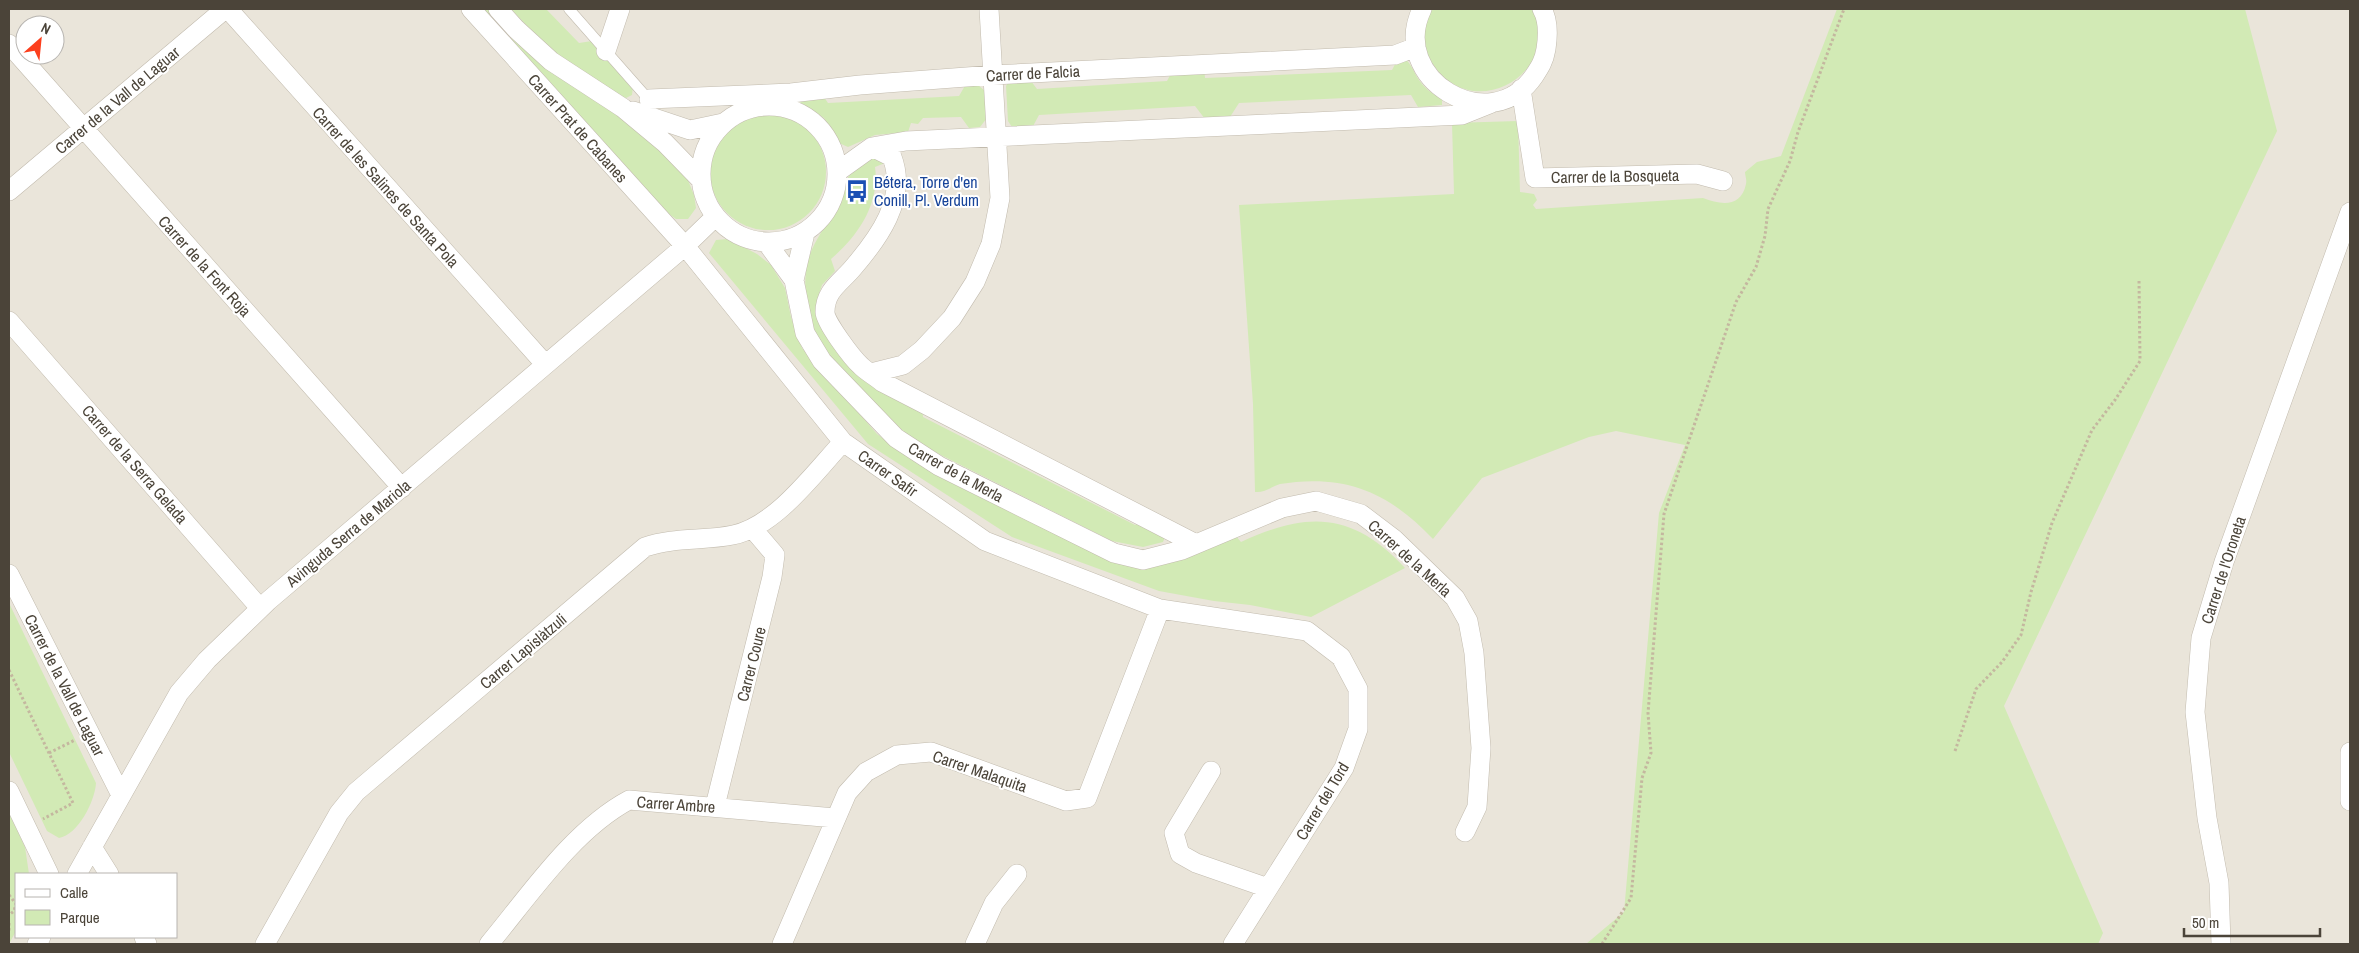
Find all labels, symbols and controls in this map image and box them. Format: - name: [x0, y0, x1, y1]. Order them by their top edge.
- north arrow: [15, 15, 65, 65]
- text: N: [38, 19, 54, 38]
- street label: Carrer de la Vall de Laguar: [50, 41, 185, 159]
- street label: Carrer de Falcia: [985, 60, 1081, 86]
- street label: Carrer Prat de Cabanes: [523, 69, 633, 187]
- street label: Carrer de les Salines de Santa Pola: [308, 102, 465, 273]
- street label: Carrer de la Bosqueta: [1551, 164, 1680, 188]
- place label: Bétera, Torre d'en Conill, Pl. Verdum: [874, 171, 979, 211]
- bus stop icon: Bétera, Torre d'en Conill, Pl. Verdum: [844, 178, 870, 204]
- street label: Carrer de la Font Roja: [154, 211, 257, 322]
- street label: Carrer de la Serra Gelada: [77, 400, 193, 529]
- street label: Carrer de la Merla: [904, 437, 1008, 508]
- street label: Carrer Safir: [854, 444, 923, 502]
- street label: Avinguda Serra de Mariola: [280, 474, 416, 592]
- street label: Carrer de l'Oroneta: [2195, 513, 2251, 627]
- street label: Carrer de la Merla: [1363, 514, 1457, 602]
- street label: Carrer Lapislàtzuli: [475, 608, 571, 694]
- street label: Carrer de la Vall de Laguar: [20, 610, 111, 760]
- street label: Carrer Coure: [731, 624, 771, 704]
- street label: Carrer Malaquita: [930, 745, 1031, 798]
- street label: Carrer del Tord: [1290, 758, 1354, 844]
- street label: Carrer Ambre: [636, 790, 716, 818]
- legend: [15, 873, 178, 938]
- text: Calle: [60, 882, 88, 903]
- scale bar: [2184, 906, 2320, 938]
- text: Parque: [60, 907, 100, 928]
- text: 50 m: [2192, 912, 2219, 933]

